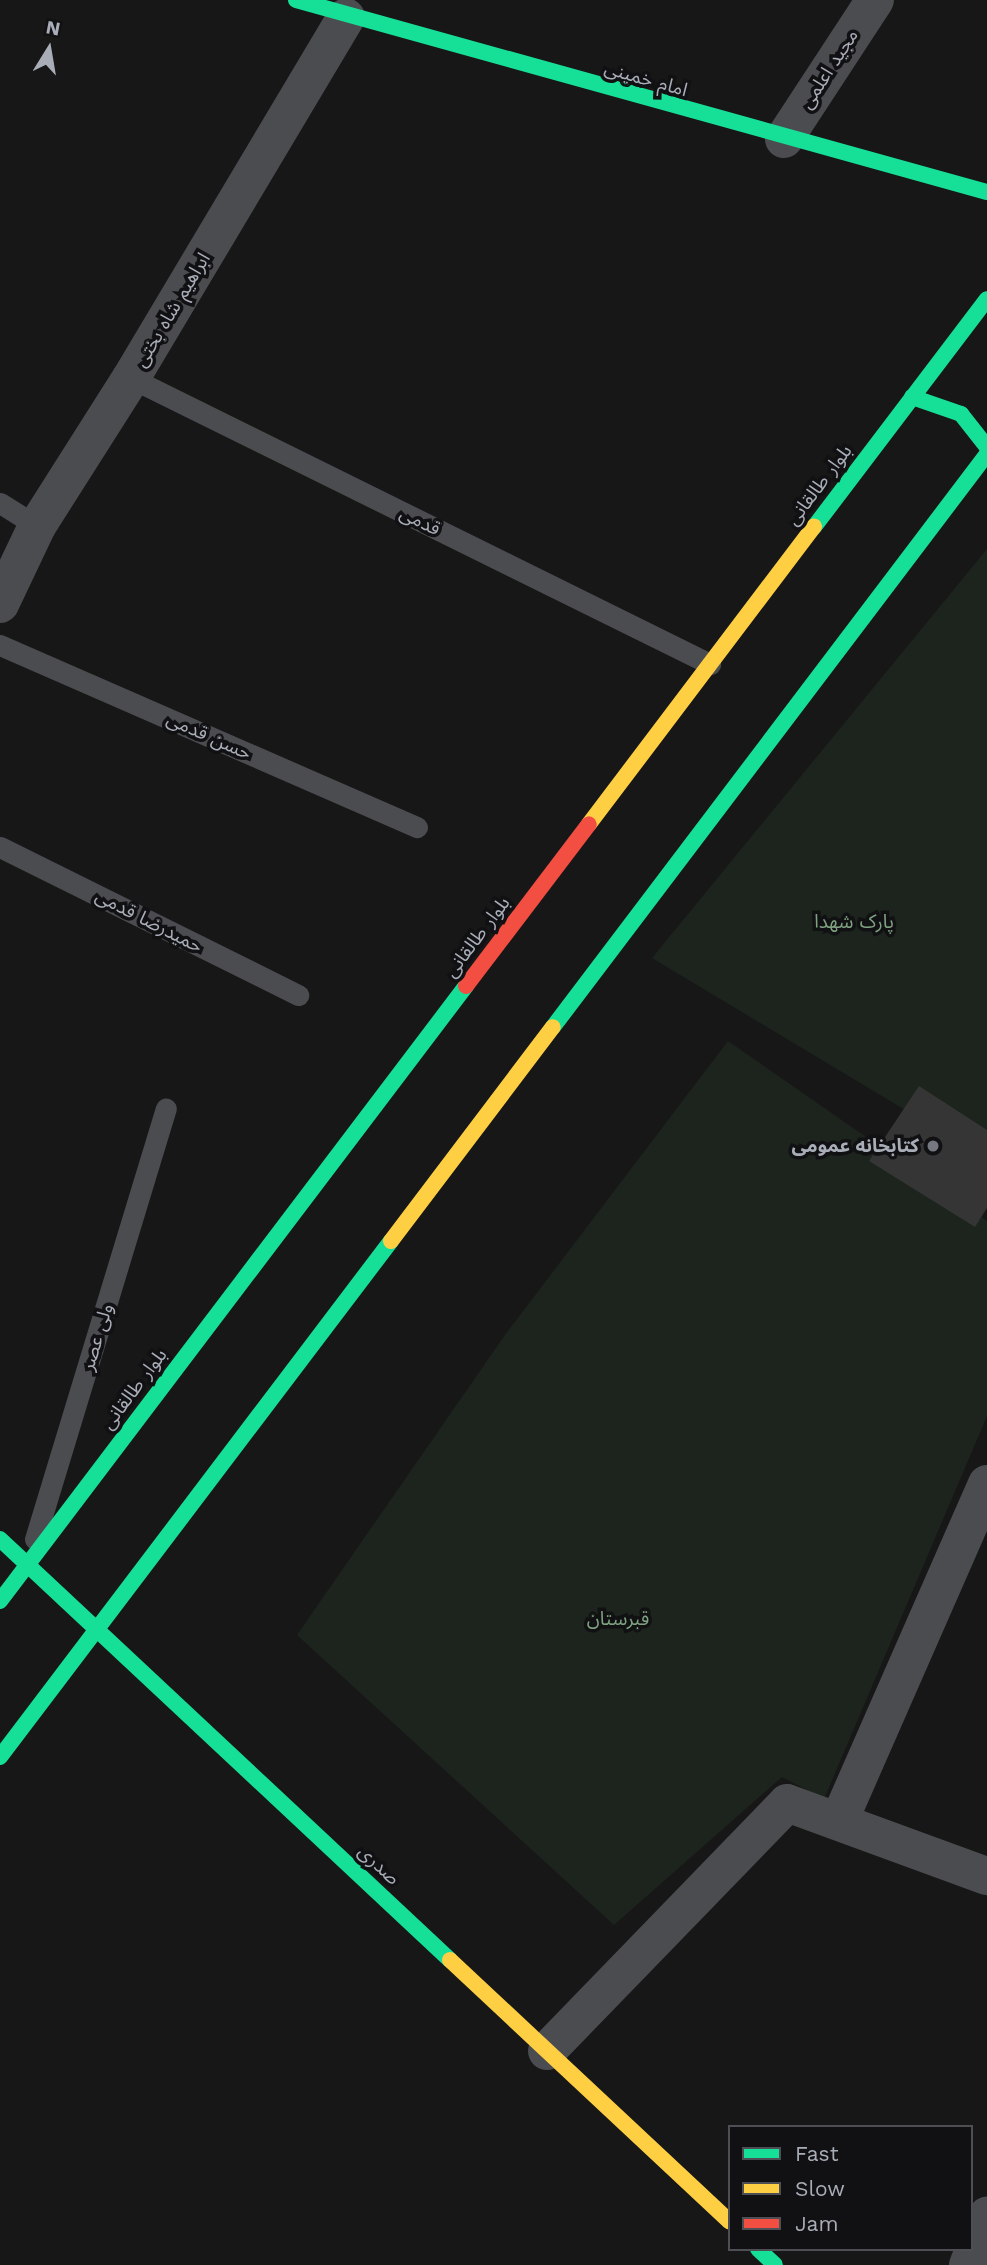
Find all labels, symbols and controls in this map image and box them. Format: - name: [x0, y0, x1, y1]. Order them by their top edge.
- north arrow: [14, 14, 84, 84]
- text: N: [44, 15, 62, 41]
- street label: مجید اعلمی: [795, 25, 863, 113]
- street label: امام خمینی: [602, 56, 690, 102]
- street label: ابراهیم شاه بختی: [129, 249, 215, 371]
- street label: بلوار طالقانی: [781, 440, 857, 530]
- street label: قدمی: [396, 501, 444, 541]
- street label: حسن قدمی: [163, 707, 255, 765]
- street label: حمیدرضا قدمی: [91, 884, 207, 958]
- street label: بلوار طالقانی: [439, 892, 515, 982]
- park label: پارک شهدا: [814, 911, 894, 933]
- place label: کتابخانه عمومی: [791, 1135, 919, 1157]
- marker: کتابخانه عمومی: [925, 1138, 941, 1154]
- street label: ولی عصر: [76, 1301, 118, 1373]
- street label: بلوار طالقانی: [96, 1344, 172, 1434]
- park label: قبرستان: [587, 1608, 649, 1630]
- street label: صدری: [353, 1840, 405, 1890]
- legend: [728, 2125, 973, 2251]
- text: Fast: [795, 2141, 839, 2166]
- text: Slow: [795, 2176, 845, 2201]
- text: Jam: [795, 2211, 838, 2236]

